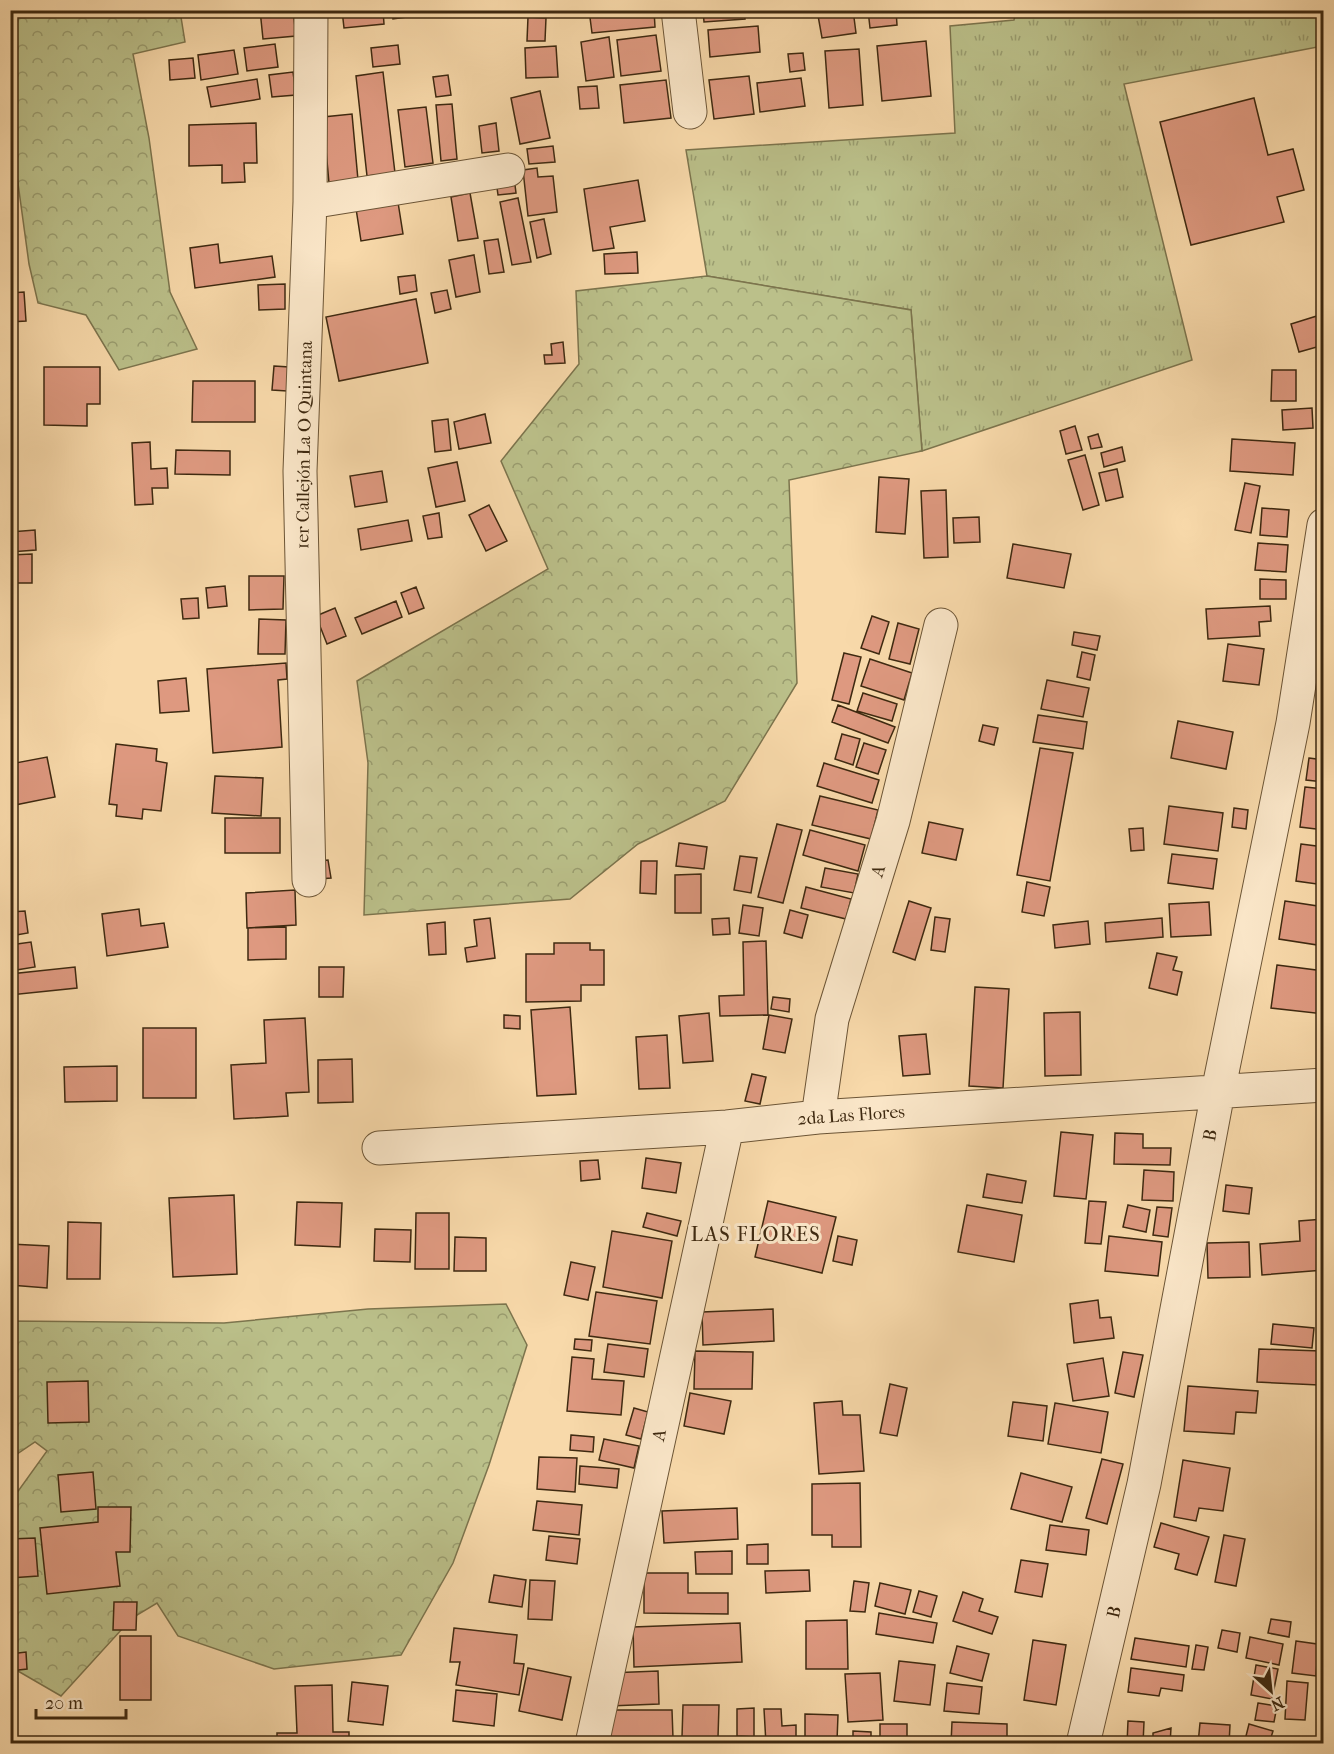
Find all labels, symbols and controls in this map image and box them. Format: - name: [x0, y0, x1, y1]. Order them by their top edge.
- street label: 1er Callejón La O Quintana: [292, 340, 317, 549]
- street label: A: [866, 862, 890, 881]
- street label: 2da Las Flores: [797, 1101, 906, 1130]
- street label: B: [1199, 1127, 1222, 1143]
- district label: LAS FLORES: [691, 1223, 821, 1246]
- street label: A: [648, 1427, 671, 1444]
- street label: B: [1103, 1604, 1126, 1620]
- north arrow: [1241, 1661, 1301, 1721]
- scale bar: [36, 1682, 126, 1720]
- text: 20 m: [45, 1693, 83, 1714]
- text: N: [1267, 1693, 1287, 1716]

